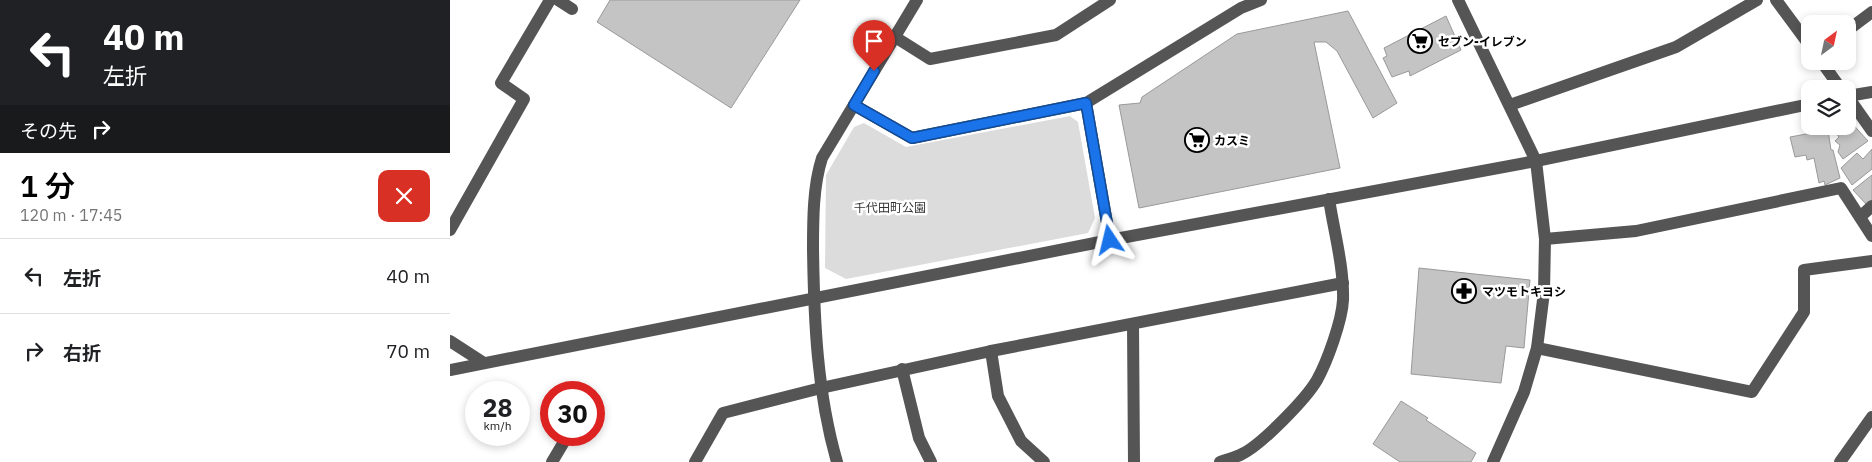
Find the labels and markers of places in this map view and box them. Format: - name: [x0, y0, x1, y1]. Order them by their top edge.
- pin: [853, 20, 895, 71]
- supermarket icon: セブン-イレブン: [1407, 28, 1433, 54]
- place label: セブン-イレブン: [1438, 34, 1527, 49]
- supermarket icon: カスミ: [1184, 127, 1210, 153]
- place label: カスミ: [1214, 133, 1250, 148]
- pharmacy icon: マツモトキヨシ: [1451, 278, 1477, 304]
- place label: マツモトキヨシ: [1482, 284, 1566, 299]

